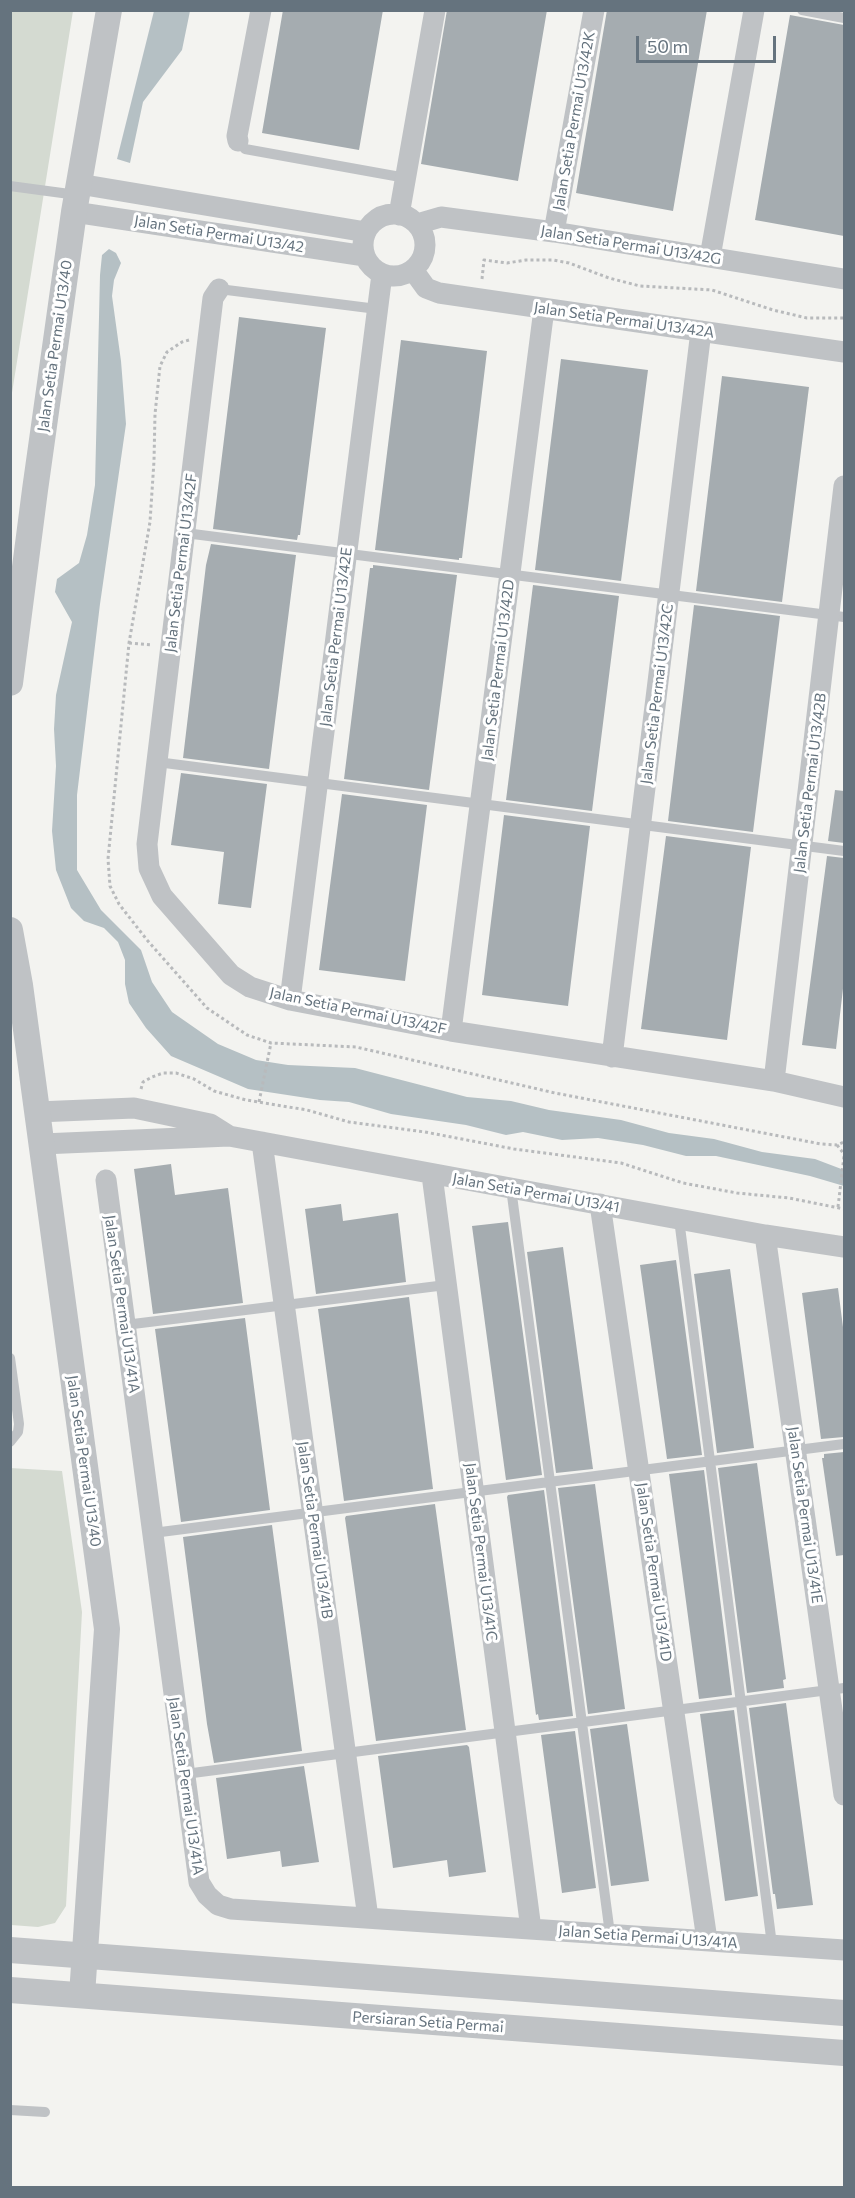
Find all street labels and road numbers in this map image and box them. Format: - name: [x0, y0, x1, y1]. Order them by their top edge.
- street label: Jalan Setia Permai U13/42K: [549, 30, 599, 212]
- street label: Jalan Setia Permai U13/42: [133, 212, 305, 256]
- street label: Jalan Setia Permai U13/42G: [539, 222, 723, 268]
- street label: Jalan Setia Permai U13/40: [34, 259, 76, 433]
- street label: Jalan Setia Permai U13/42A: [533, 298, 715, 342]
- street label: Jalan Setia Permai U13/42F: [161, 472, 201, 654]
- street label: Jalan Setia Permai U13/42E: [316, 546, 356, 728]
- street label: Jalan Setia Permai U13/42D: [478, 578, 518, 762]
- street label: Jalan Setia Permai U13/42C: [637, 603, 677, 785]
- street label: Jalan Setia Permai U13/42B: [790, 692, 830, 874]
- street label: Jalan Setia Permai U13/42F: [268, 983, 448, 1039]
- street label: Jalan Setia Permai U13/41: [451, 1169, 621, 1217]
- street label: Jalan Setia Permai U13/41A: [101, 1214, 143, 1394]
- street label: Jalan Setia Permai U13/40: [63, 1374, 105, 1548]
- street label: Jalan Setia Permai U13/41E: [784, 1425, 826, 1605]
- street label: Jalan Setia Permai U13/41B: [294, 1440, 336, 1620]
- street label: Jalan Setia Permai U13/41C: [461, 1462, 501, 1642]
- street label: Jalan Setia Permai U13/41D: [633, 1481, 675, 1663]
- street label: Jalan Setia Permai U13/41A: [165, 1696, 207, 1876]
- street label: Jalan Setia Permai U13/41A: [558, 1922, 738, 1952]
- street label: Persiaran Setia Permai: [352, 2008, 504, 2036]

